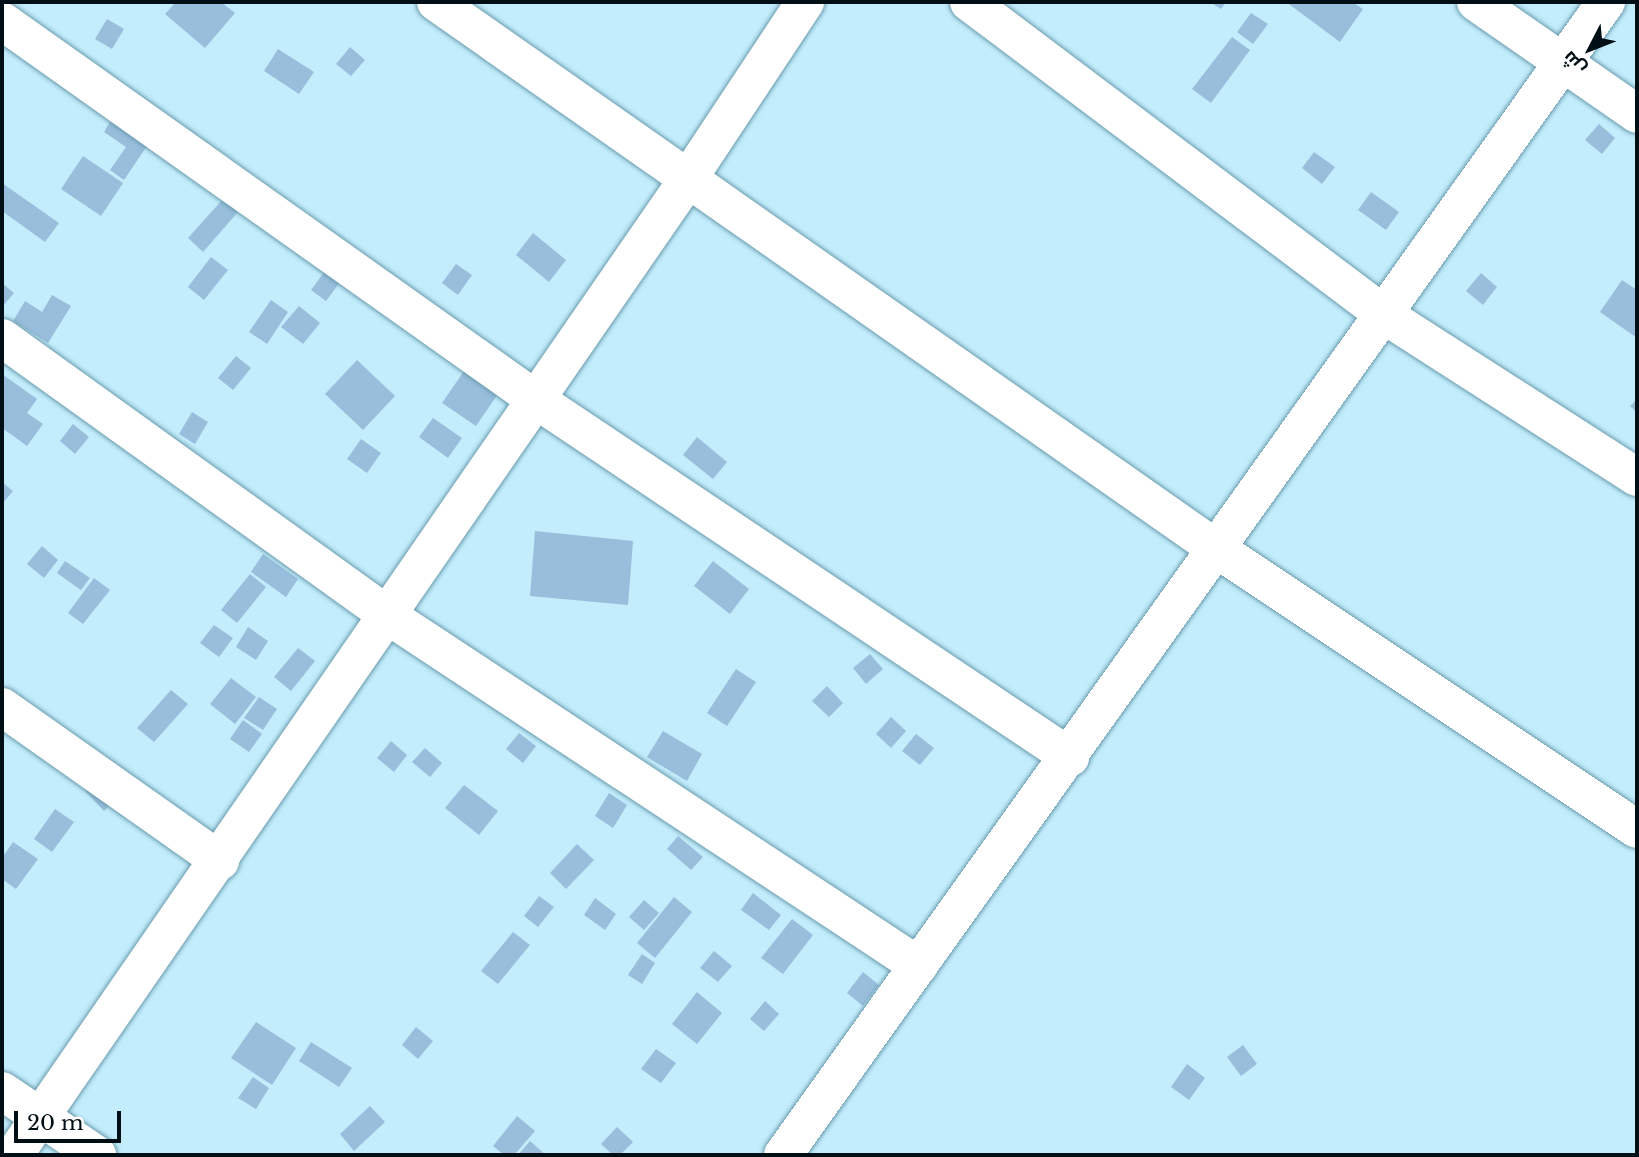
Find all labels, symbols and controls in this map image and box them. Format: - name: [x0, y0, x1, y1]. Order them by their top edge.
- north arrow: [1555, 14, 1625, 84]
- text: ش: [1557, 47, 1591, 80]
- scale bar: [18, 1098, 124, 1142]
- text: 20 m: [27, 1110, 84, 1136]

